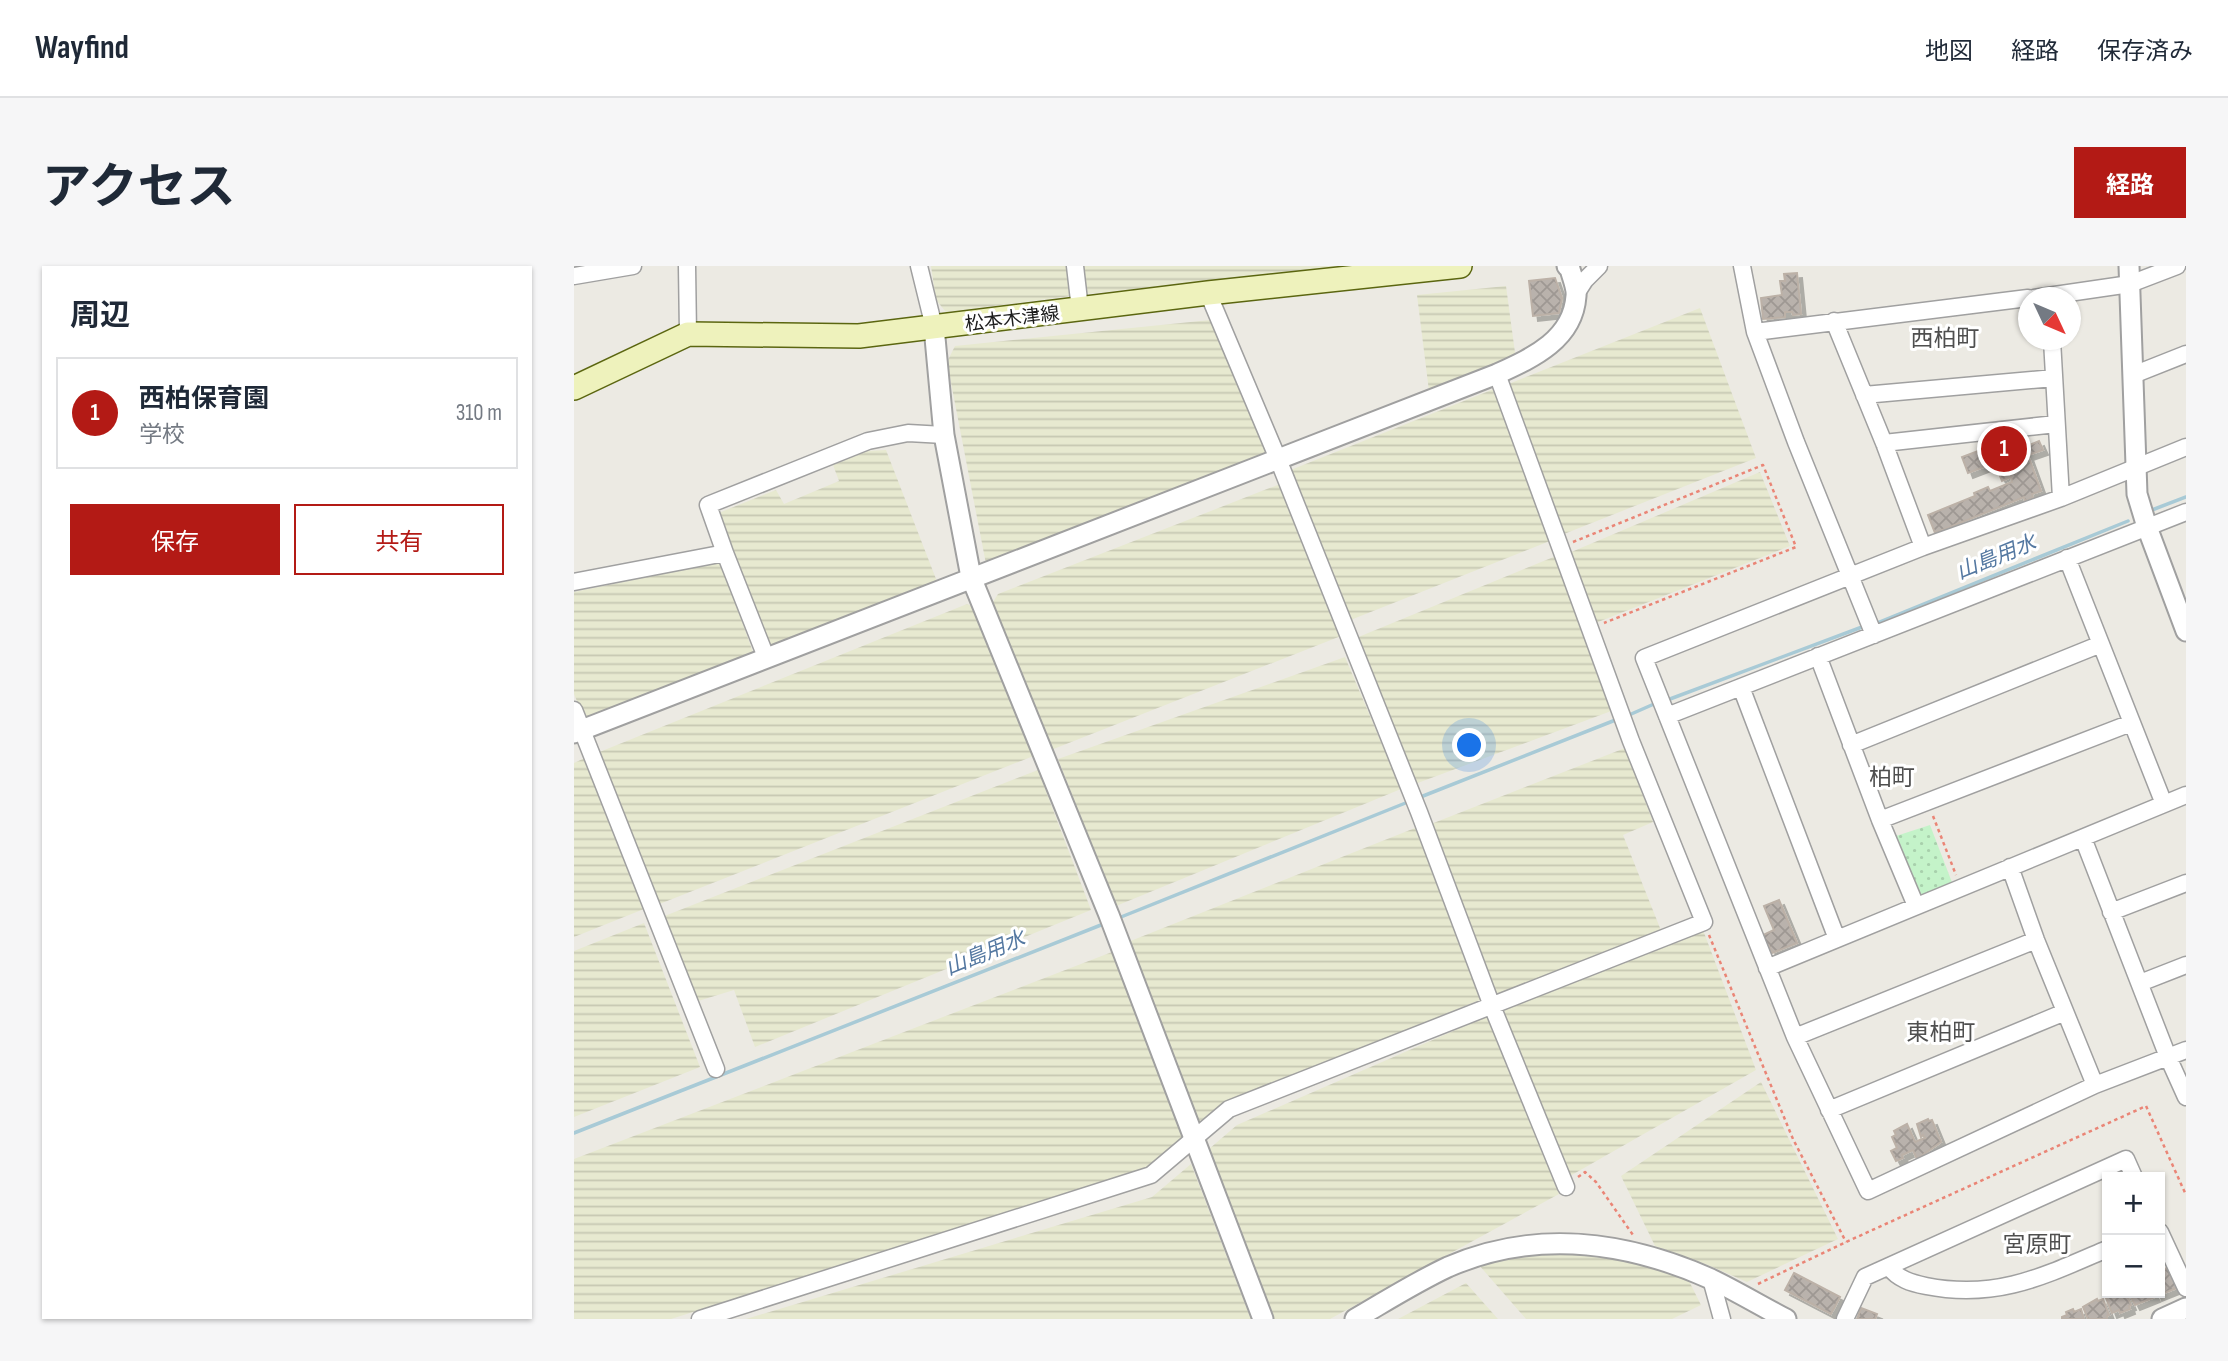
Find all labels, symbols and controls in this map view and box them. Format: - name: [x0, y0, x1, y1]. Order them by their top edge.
- text: Wayfind: [35, 28, 129, 68]
- text: 地図: [1925, 37, 1973, 66]
- text: 経路: [2011, 37, 2059, 66]
- text: 保存済み: [2097, 37, 2193, 66]
- button: 経路: [2074, 147, 2186, 218]
- text: アクセス: [42, 159, 236, 218]
- north arrow: [2018, 287, 2081, 350]
- text: 周辺: [70, 298, 130, 334]
- street label: 松本木津線: [964, 302, 1061, 337]
- district label: 西柏町: [1911, 325, 1980, 353]
- text: 西柏保育園: [139, 384, 269, 415]
- text: 1: [90, 399, 100, 427]
- text: 310 m: [456, 399, 502, 427]
- text: 学校: [139, 421, 185, 449]
- pin: 1: [1981, 423, 2027, 475]
- button: 保存: [70, 504, 280, 575]
- button: 共有: [294, 504, 504, 575]
- water label: 山島用水: [1953, 529, 2042, 585]
- your location: [1452, 728, 1486, 762]
- district label: 柏町: [1869, 764, 1915, 792]
- water label: 山島用水: [942, 925, 1031, 981]
- district label: 東柏町: [1907, 1019, 1976, 1047]
- map controls: [2102, 1172, 2165, 1298]
- button: +: [2102, 1172, 2165, 1235]
- district label: 宮原町: [2003, 1231, 2072, 1259]
- button: −: [2102, 1235, 2165, 1298]

